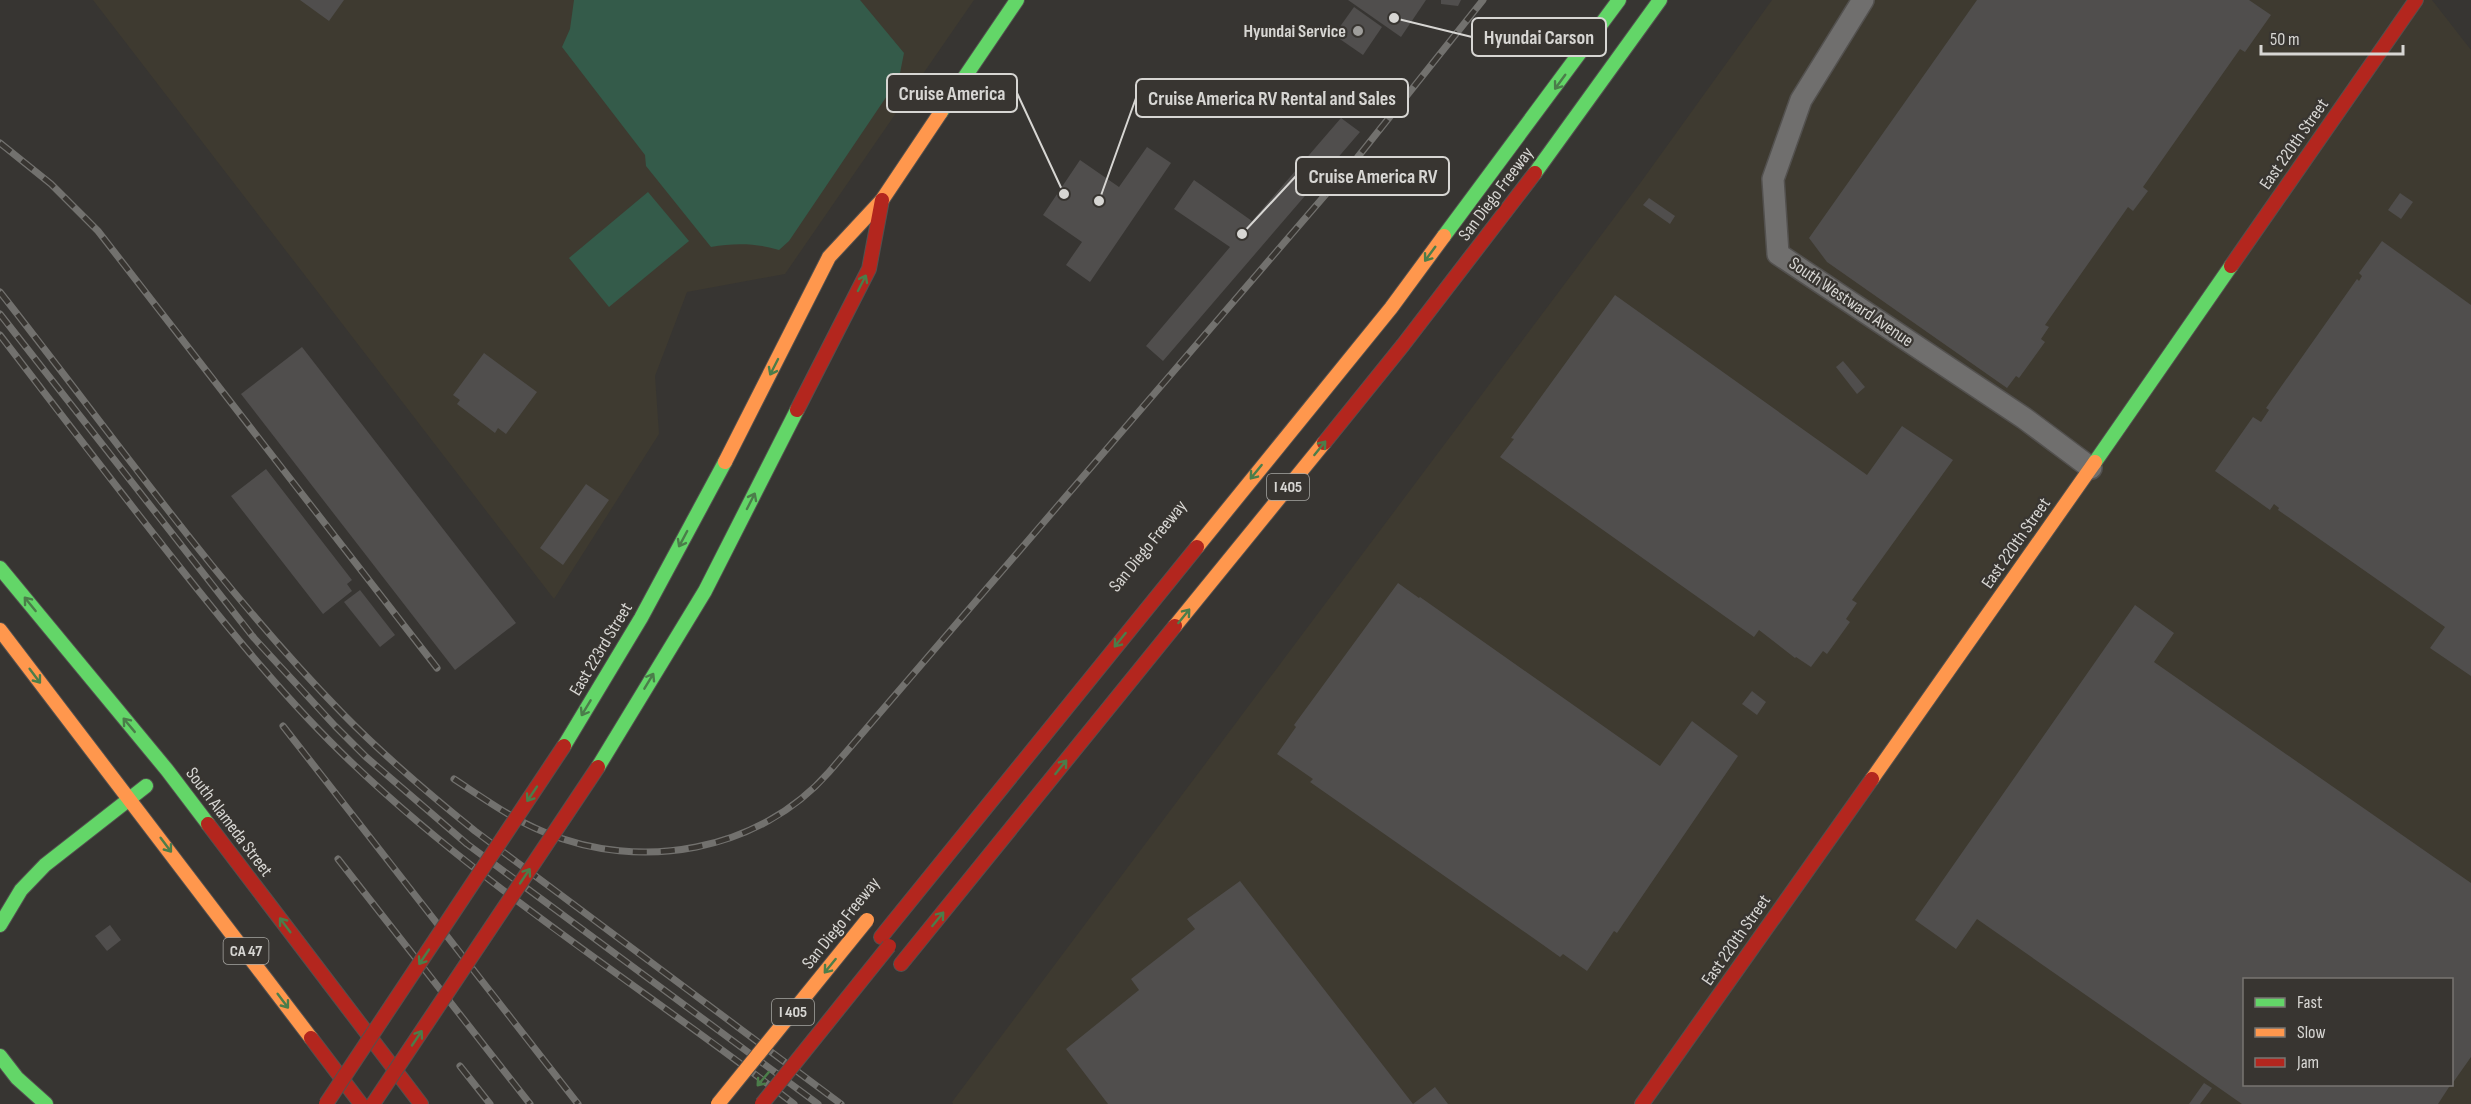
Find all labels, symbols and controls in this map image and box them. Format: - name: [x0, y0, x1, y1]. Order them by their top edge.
- callout: Hyundai Carson: [1472, 18, 1606, 56]
- scale bar: [2261, 18, 2404, 56]
- place label: Hyundai Service: [1243, 21, 1346, 42]
- marker: Hyundai Service: [1351, 24, 1365, 38]
- text: Hyundai Carson: [1484, 26, 1594, 50]
- text: 50 m: [2270, 29, 2300, 50]
- one-way arrow: [1554, 73, 1566, 89]
- callout: Cruise America: [887, 74, 1017, 112]
- callout: Cruise America RV Rental and Sales: [1136, 79, 1408, 117]
- text: Cruise America: [899, 82, 1005, 106]
- text: Cruise America RV Rental and Sales: [1148, 87, 1396, 111]
- street label: East 220th Street: [2255, 94, 2333, 193]
- street label: San Diego Freeway: [1454, 143, 1538, 245]
- callout: Cruise America RV: [1296, 157, 1449, 195]
- text: Cruise America RV: [1308, 165, 1438, 189]
- one-way arrow: [1424, 246, 1436, 262]
- street label: South Westward Avenue: [1785, 253, 1917, 351]
- one-way arrow: [857, 275, 868, 293]
- one-way arrow: [768, 357, 780, 375]
- one-way arrow: [1313, 440, 1326, 456]
- one-way arrow: [1250, 464, 1263, 480]
- road number: I 405: [1267, 474, 1309, 500]
- one-way arrow: [745, 493, 757, 510]
- street label: East 220th Street: [1977, 493, 2055, 592]
- street label: San Diego Freeway: [1105, 496, 1191, 596]
- one-way arrow: [677, 530, 689, 547]
- one-way arrow: [23, 596, 36, 612]
- street label: East 223rd Street: [565, 598, 637, 699]
- one-way arrow: [1177, 608, 1190, 624]
- one-way arrow: [1114, 632, 1127, 648]
- one-way arrow: [29, 668, 42, 684]
- one-way arrow: [644, 673, 656, 690]
- one-way arrow: [580, 699, 592, 716]
- one-way arrow: [123, 717, 136, 733]
- one-way arrow: [1054, 760, 1068, 775]
- street label: South Alameda Street: [181, 763, 277, 881]
- one-way arrow: [525, 786, 538, 803]
- one-way arrow: [159, 837, 172, 853]
- one-way arrow: [519, 868, 531, 884]
- street label: San Diego Freeway: [798, 873, 884, 973]
- street label: East 220th Street: [1697, 890, 1775, 989]
- one-way arrow: [932, 911, 945, 927]
- one-way arrow: [279, 918, 291, 934]
- road number: CA 47: [224, 938, 268, 964]
- one-way arrow: [418, 948, 430, 965]
- one-way arrow: [823, 958, 836, 974]
- legend: [2243, 978, 2453, 1086]
- one-way arrow: [277, 992, 290, 1008]
- text: Fast: [2297, 992, 2323, 1013]
- road number: I 405: [772, 999, 814, 1025]
- text: Slow: [2297, 1022, 2326, 1043]
- one-way arrow: [411, 1030, 423, 1047]
- text: Jam: [2296, 1052, 2319, 1073]
- one-way arrow: [756, 1071, 770, 1086]

